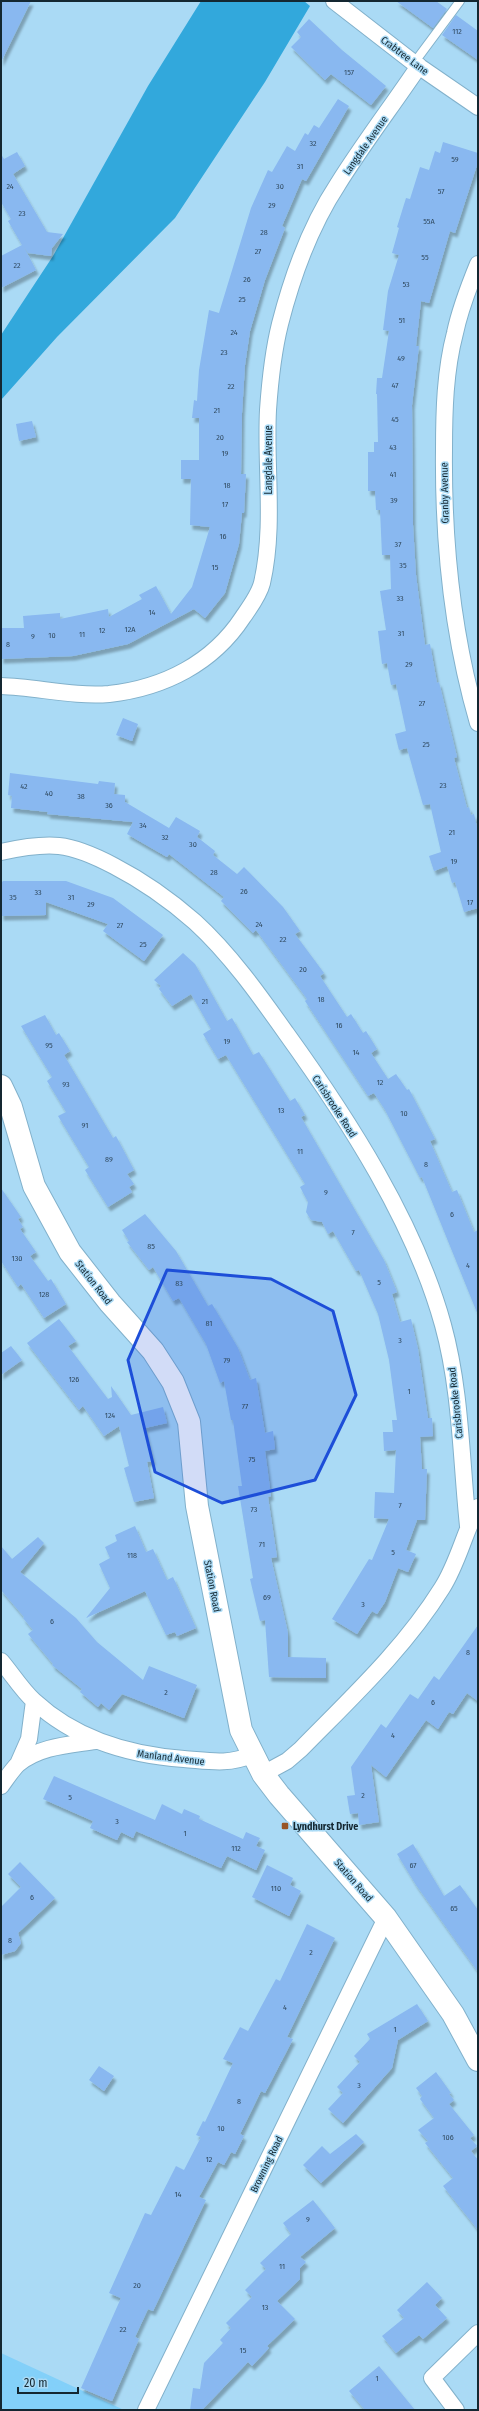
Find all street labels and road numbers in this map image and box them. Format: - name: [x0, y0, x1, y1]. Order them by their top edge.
- street label: Crabtree Lane: [378, 34, 431, 78]
- street label: Langdale Avenue: [341, 114, 391, 177]
- street label: Langdale Avenue: [263, 425, 275, 495]
- street label: Granby Avenue: [438, 462, 452, 524]
- street label: Carisbrooke Road: [310, 1073, 359, 1140]
- street label: Station Road: [72, 1258, 114, 1307]
- street label: Carisbrooke Road: [446, 1367, 466, 1439]
- street label: Station Road: [201, 1559, 223, 1613]
- street label: Manland Avenue: [136, 1748, 205, 1768]
- street label: Station Road: [332, 1857, 375, 1904]
- street label: Browning Road: [248, 2134, 286, 2195]

